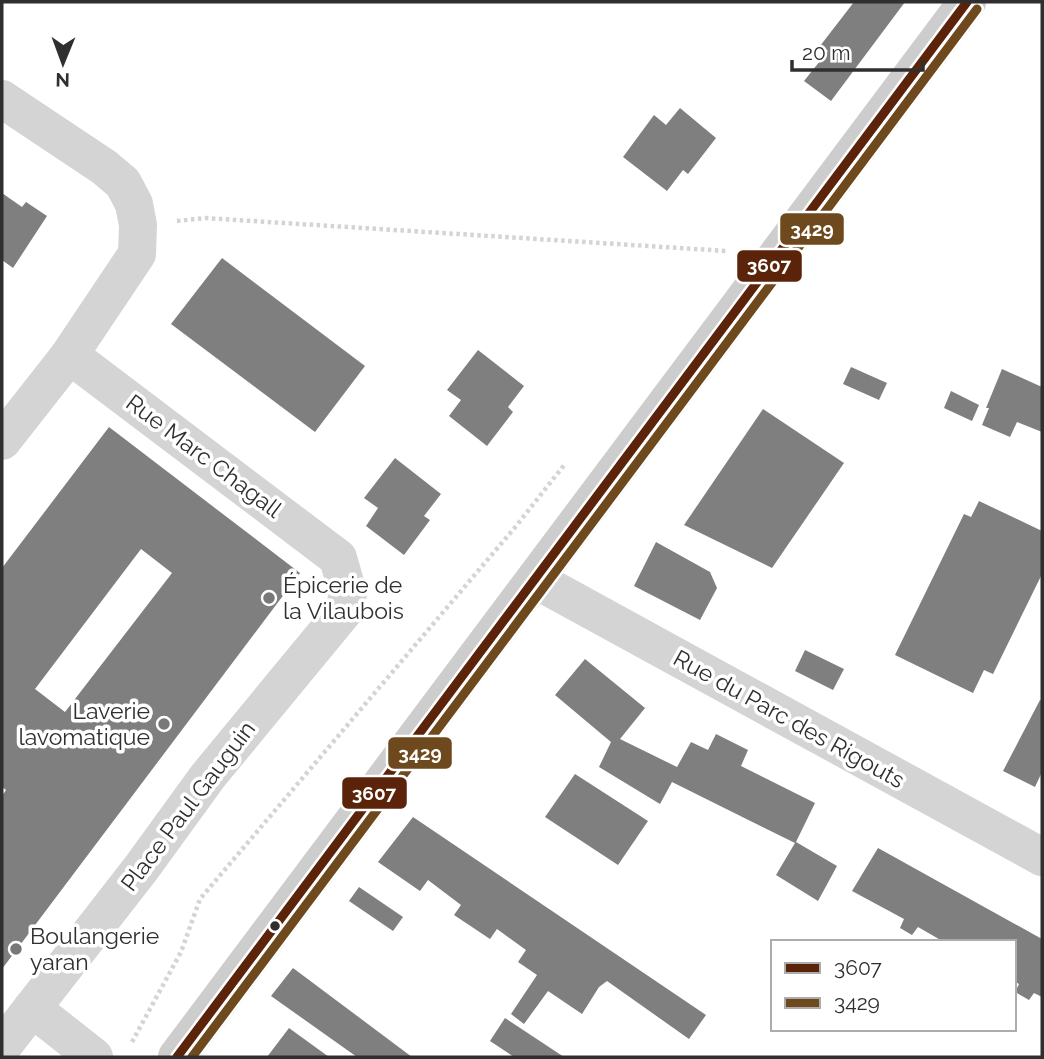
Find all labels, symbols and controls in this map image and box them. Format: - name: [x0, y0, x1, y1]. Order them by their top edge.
- north arrow: [28, 28, 98, 98]
- scale bar: [792, 28, 923, 72]
- text: 20 m: [802, 40, 850, 65]
- text: N: [55, 69, 70, 91]
- line badge: 3429: [779, 212, 845, 246]
- text: 3429: [790, 218, 834, 240]
- line badge: 3607: [736, 249, 803, 283]
- text: 3607: [747, 254, 792, 276]
- street label: Rue Marc Chagall: [121, 388, 288, 523]
- place label: Épicerie de la Vilaubois: [283, 571, 404, 624]
- marker: Épicerie de la Vilaubois: [261, 590, 277, 606]
- street label: Rue du Parc des Rigouts: [669, 644, 909, 793]
- place label: Laverie lavomatique: [18, 697, 150, 750]
- street label: Place Paul Gauguin: [115, 715, 260, 896]
- marker: Laverie lavomatique: [156, 716, 172, 732]
- line badge: 3429: [387, 736, 453, 770]
- text: 3429: [398, 742, 442, 764]
- line badge: 3607: [341, 776, 408, 810]
- text: 3607: [352, 782, 397, 804]
- unlabelled marker: [268, 919, 282, 933]
- place label: Boulangerie yaran: [30, 922, 159, 975]
- legend: [771, 940, 1016, 1031]
- marker: Boulangerie yaran: [8, 941, 24, 957]
- text: 3607: [834, 955, 883, 980]
- text: 3429: [834, 990, 880, 1015]

